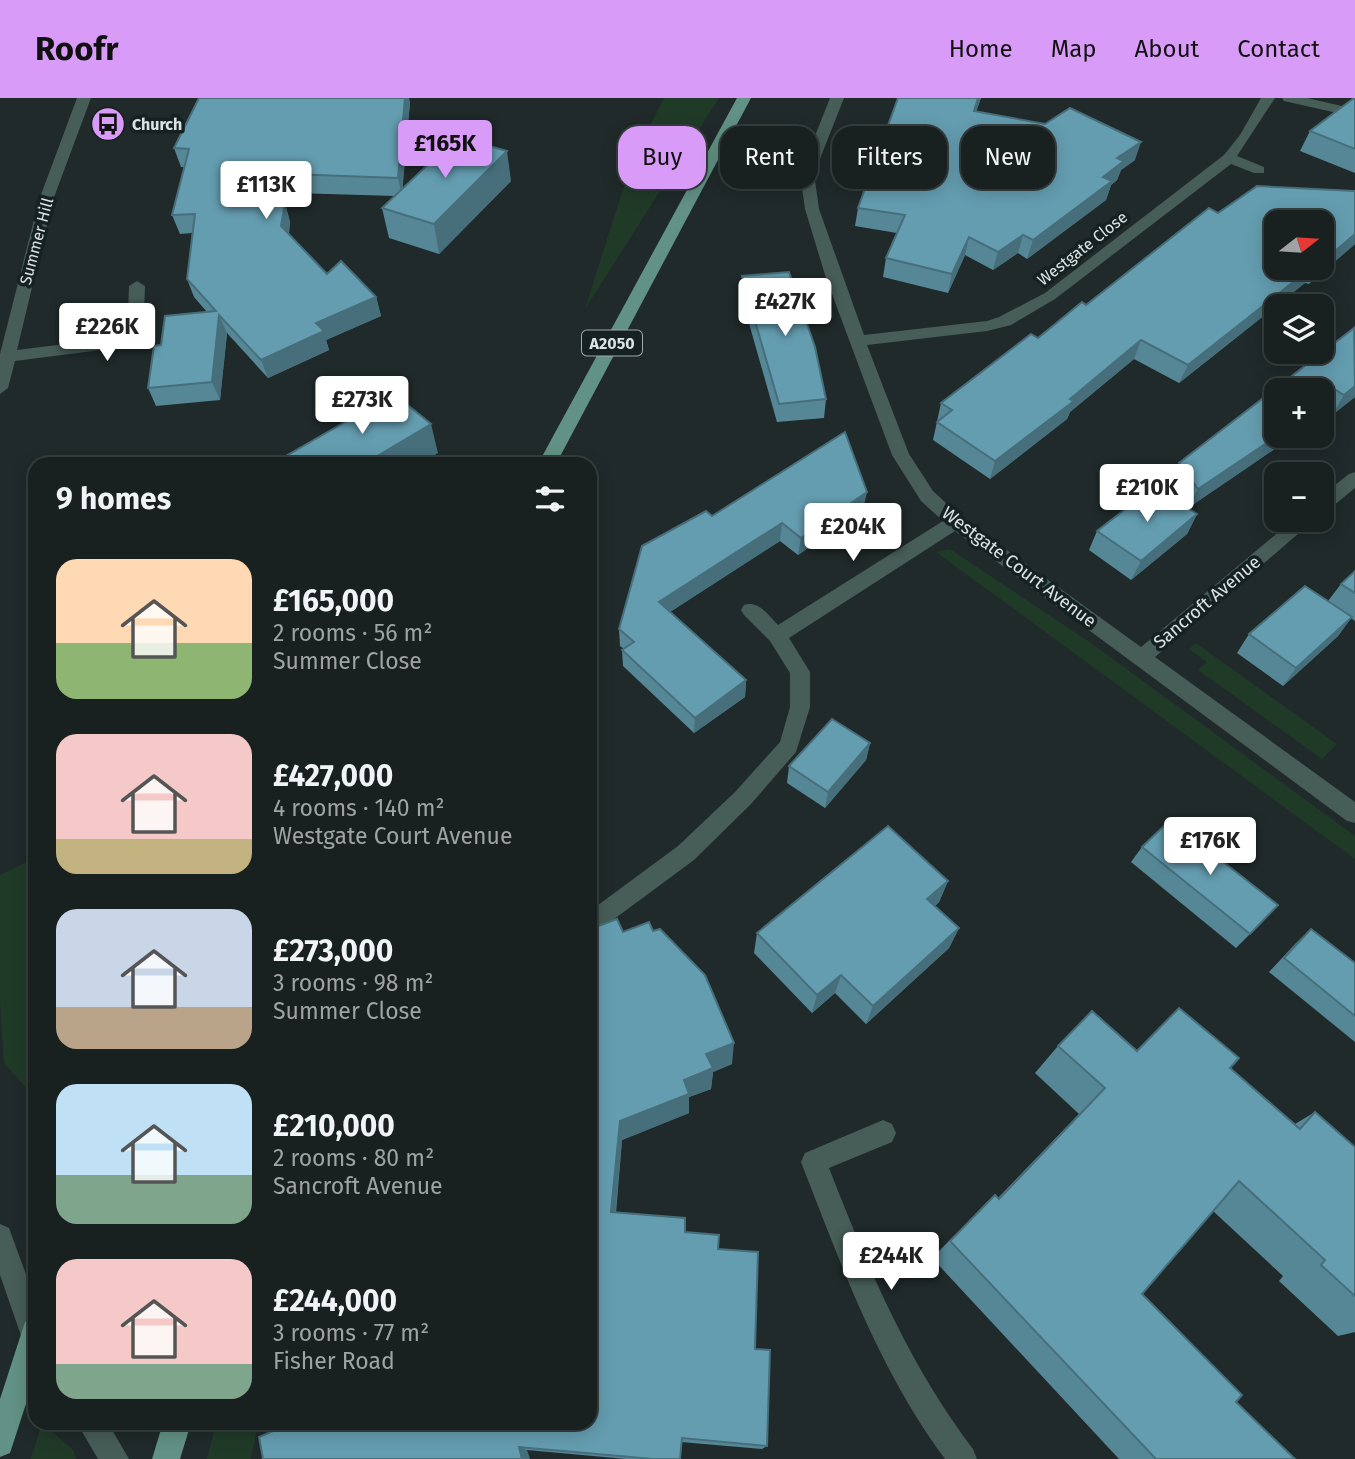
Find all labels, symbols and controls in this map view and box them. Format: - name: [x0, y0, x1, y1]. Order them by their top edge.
- text: Roofr: [35, 29, 118, 69]
- text: Home: [949, 35, 1013, 63]
- text: Map: [1051, 35, 1097, 63]
- text: About: [1135, 35, 1199, 63]
- text: Contact: [1237, 35, 1320, 63]
- bus stop icon: Church: [89, 105, 127, 143]
- place label: Church: [132, 115, 182, 134]
- pin: £165K: [396, 120, 494, 180]
- chip: Buy: [618, 126, 706, 189]
- chip: Rent: [720, 126, 818, 189]
- chip: Filters: [832, 126, 947, 189]
- chip: New: [961, 126, 1055, 189]
- text: £165K: [414, 129, 476, 157]
- pin: £113K: [217, 162, 315, 221]
- text: £113K: [237, 170, 295, 198]
- street label: Summer Hill: [16, 195, 57, 287]
- street label: Westgate Close: [1034, 207, 1131, 289]
- north arrow: [1264, 210, 1334, 280]
- map controls: [1264, 210, 1334, 532]
- pin: £427K: [736, 278, 834, 338]
- text: £427K: [754, 287, 816, 315]
- button: layers: [1264, 294, 1334, 364]
- pin: £226K: [58, 303, 156, 363]
- text: £226K: [75, 312, 139, 340]
- road number: A2050: [582, 330, 642, 356]
- pin: £273K: [313, 376, 411, 436]
- button: +: [1264, 378, 1334, 448]
- text: £273K: [331, 385, 393, 413]
- button: −: [1264, 462, 1334, 532]
- pin: £210K: [1098, 464, 1196, 524]
- text: £210K: [1116, 473, 1178, 501]
- icon: filters: [531, 480, 569, 518]
- text: 9 homes: [56, 481, 171, 517]
- street label: Westgate Court Avenue: [938, 502, 1100, 632]
- pin: £204K: [804, 504, 902, 563]
- text: £204K: [820, 512, 886, 540]
- street label: Sancroft Avenue: [1149, 551, 1265, 653]
- text: £165,000: [273, 583, 394, 619]
- icon: home: [112, 587, 196, 671]
- text: 2 rooms · 56 m²: [273, 619, 432, 647]
- text: Summer Close: [273, 647, 422, 675]
- text: £427,000: [273, 758, 393, 794]
- icon: home: [112, 762, 196, 846]
- text: 4 rooms · 140 m²: [273, 794, 444, 822]
- pin: £176K: [1161, 818, 1259, 877]
- text: Westgate Court Avenue: [273, 822, 512, 850]
- text: £176K: [1180, 826, 1240, 854]
- text: £273,000: [273, 933, 393, 969]
- icon: home: [112, 937, 196, 1021]
- text: 3 rooms · 98 m²: [273, 969, 433, 997]
- text: Summer Close: [273, 997, 422, 1025]
- text: £210,000: [273, 1108, 395, 1144]
- icon: home: [112, 1112, 196, 1196]
- text: 2 rooms · 80 m²: [273, 1144, 434, 1172]
- text: Sancroft Avenue: [273, 1172, 443, 1200]
- pin: £244K: [842, 1232, 940, 1292]
- text: £244K: [859, 1241, 923, 1269]
- text: £244,000: [273, 1283, 397, 1319]
- icon: home: [112, 1287, 196, 1371]
- text: 3 rooms · 77 m²: [273, 1319, 429, 1347]
- text: Fisher Road: [273, 1347, 395, 1375]

